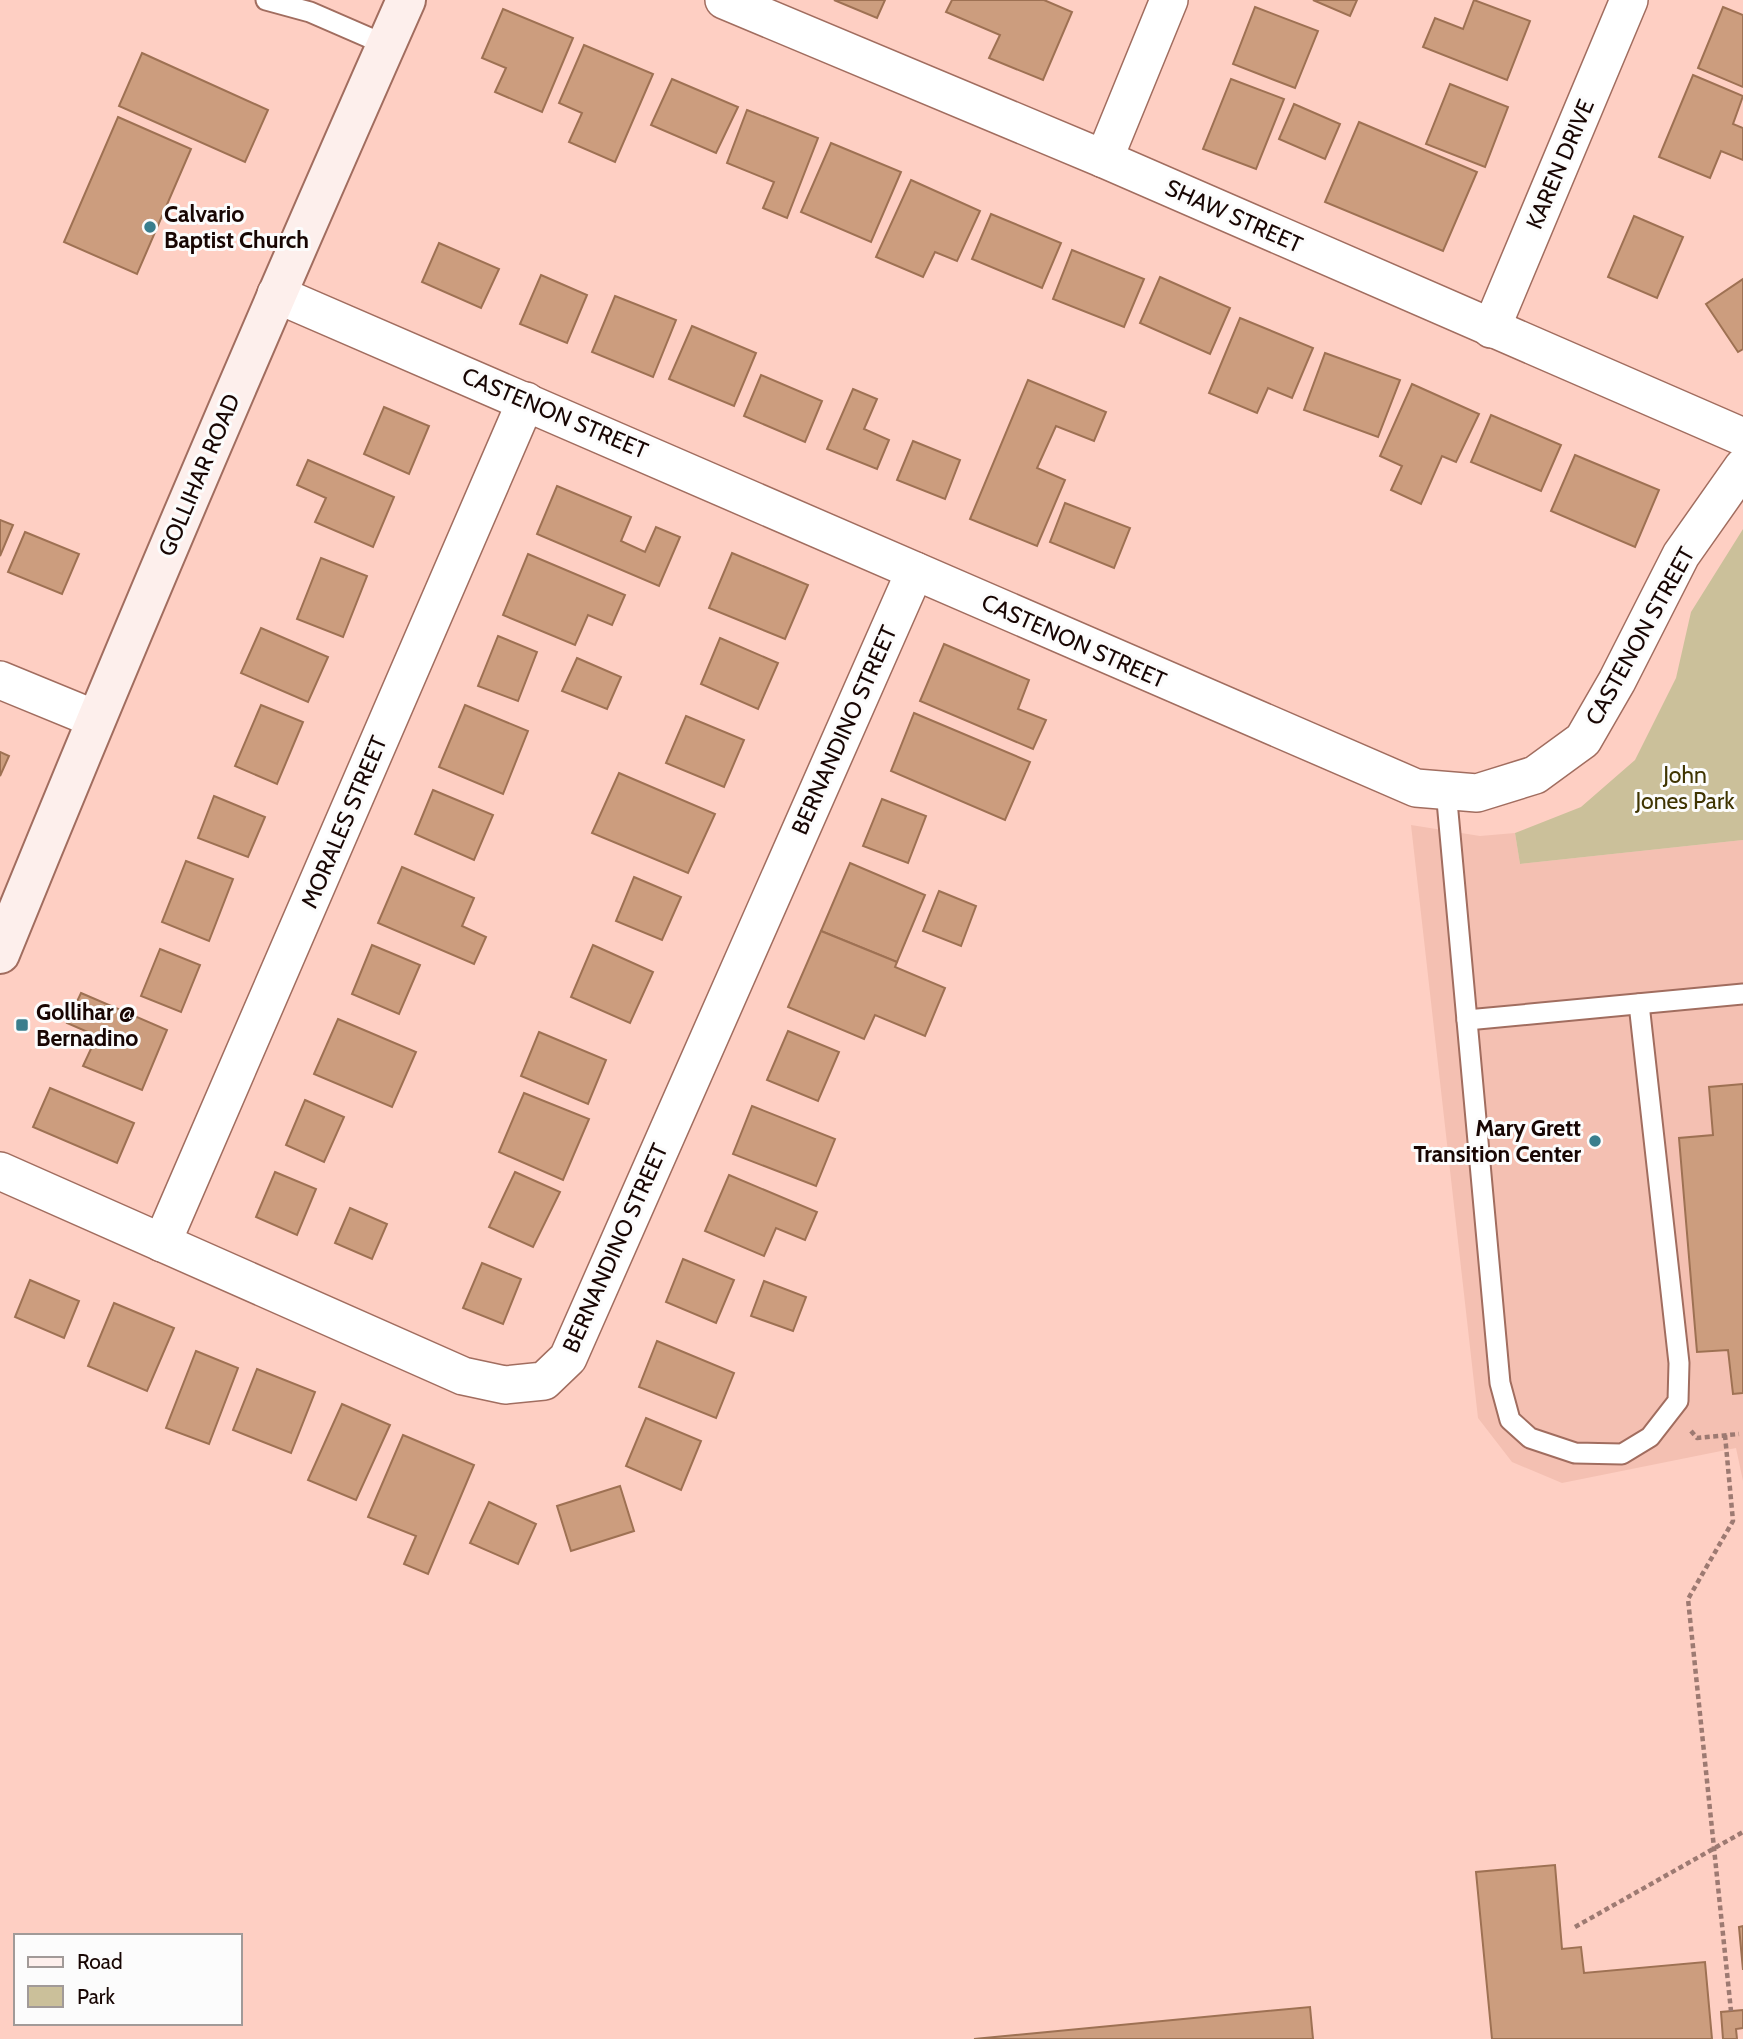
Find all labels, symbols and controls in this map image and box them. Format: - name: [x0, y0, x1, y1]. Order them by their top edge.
- street label: KAREN DRIVE: [1520, 95, 1600, 233]
- street label: SHAW STREET: [1161, 173, 1307, 259]
- place label: Calvario Baptist Church: [164, 200, 309, 254]
- marker: Calvario Baptist Church: [142, 219, 158, 235]
- street label: CASTENON STREET: [458, 361, 652, 465]
- street label: GOLLIHAR ROAD: [152, 390, 246, 560]
- street label: CASTENON STREET: [1579, 542, 1701, 730]
- street label: CASTENON STREET: [977, 588, 1171, 694]
- street label: BERNANDINO STREET: [785, 621, 903, 839]
- street label: MORALES STREET: [295, 732, 393, 912]
- park label: John Jones Park: [1635, 761, 1735, 815]
- place label: Gollihar @ Bernadino: [36, 998, 138, 1052]
- marker: Gollihar @ Bernadino: [14, 1017, 30, 1033]
- place label: Mary Grett Transition Center: [1413, 1114, 1581, 1168]
- marker: Mary Grett Transition Center: [1587, 1133, 1603, 1149]
- street label: BERNANDINO STREET: [556, 1139, 674, 1357]
- legend: [14, 1934, 242, 2025]
- text: Road: [77, 1949, 123, 1974]
- text: Park: [77, 1984, 115, 2009]

